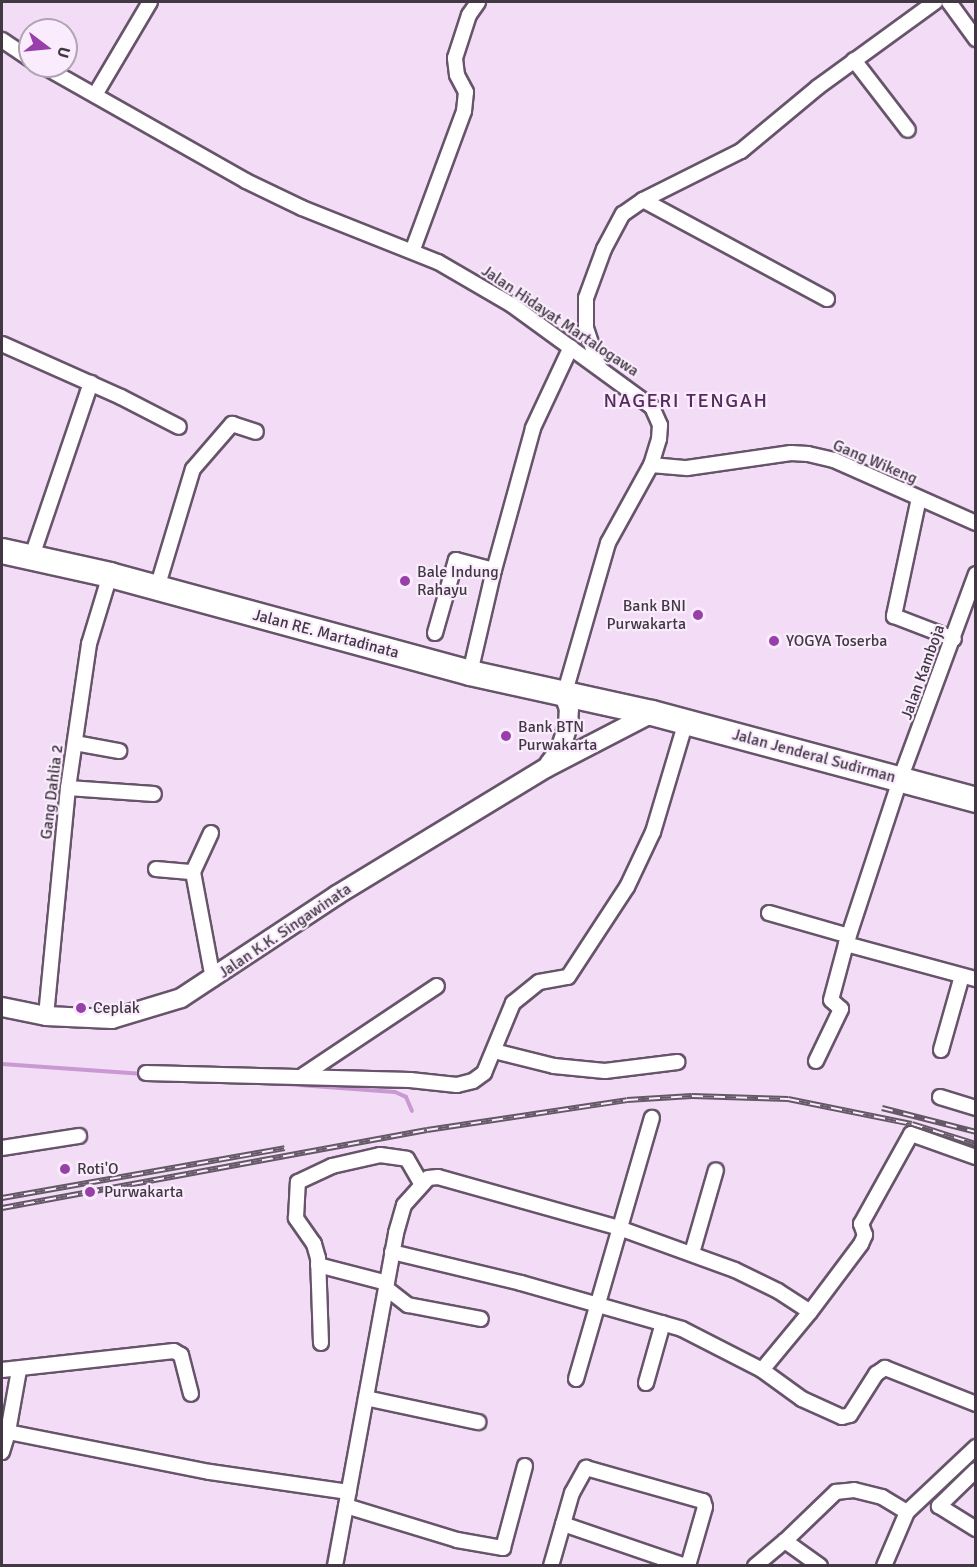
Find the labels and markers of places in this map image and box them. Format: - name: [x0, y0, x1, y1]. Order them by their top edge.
- place label: Bale Indung Rahayu: [417, 562, 499, 600]
- marker: Bale Indung Rahayu: [398, 574, 412, 588]
- place label: Bank BNI Purwakarta: [607, 596, 686, 634]
- marker: Bank BNI Purwakarta: [691, 608, 705, 622]
- place label: YOGYA Toserba: [786, 631, 887, 651]
- marker: YOGYA Toserba: [767, 634, 781, 648]
- place label: Bank BTN Purwakarta: [518, 717, 597, 755]
- marker: Bank BTN Purwakarta: [499, 729, 513, 743]
- place label: Ceplak: [93, 998, 140, 1018]
- marker: Ceplak: [74, 1001, 88, 1015]
- place label: Roti'O: [77, 1159, 118, 1179]
- marker: Roti'O: [58, 1162, 72, 1176]
- place label: Purwakarta: [104, 1182, 183, 1202]
- marker: Purwakarta: [81, 1183, 99, 1201]

